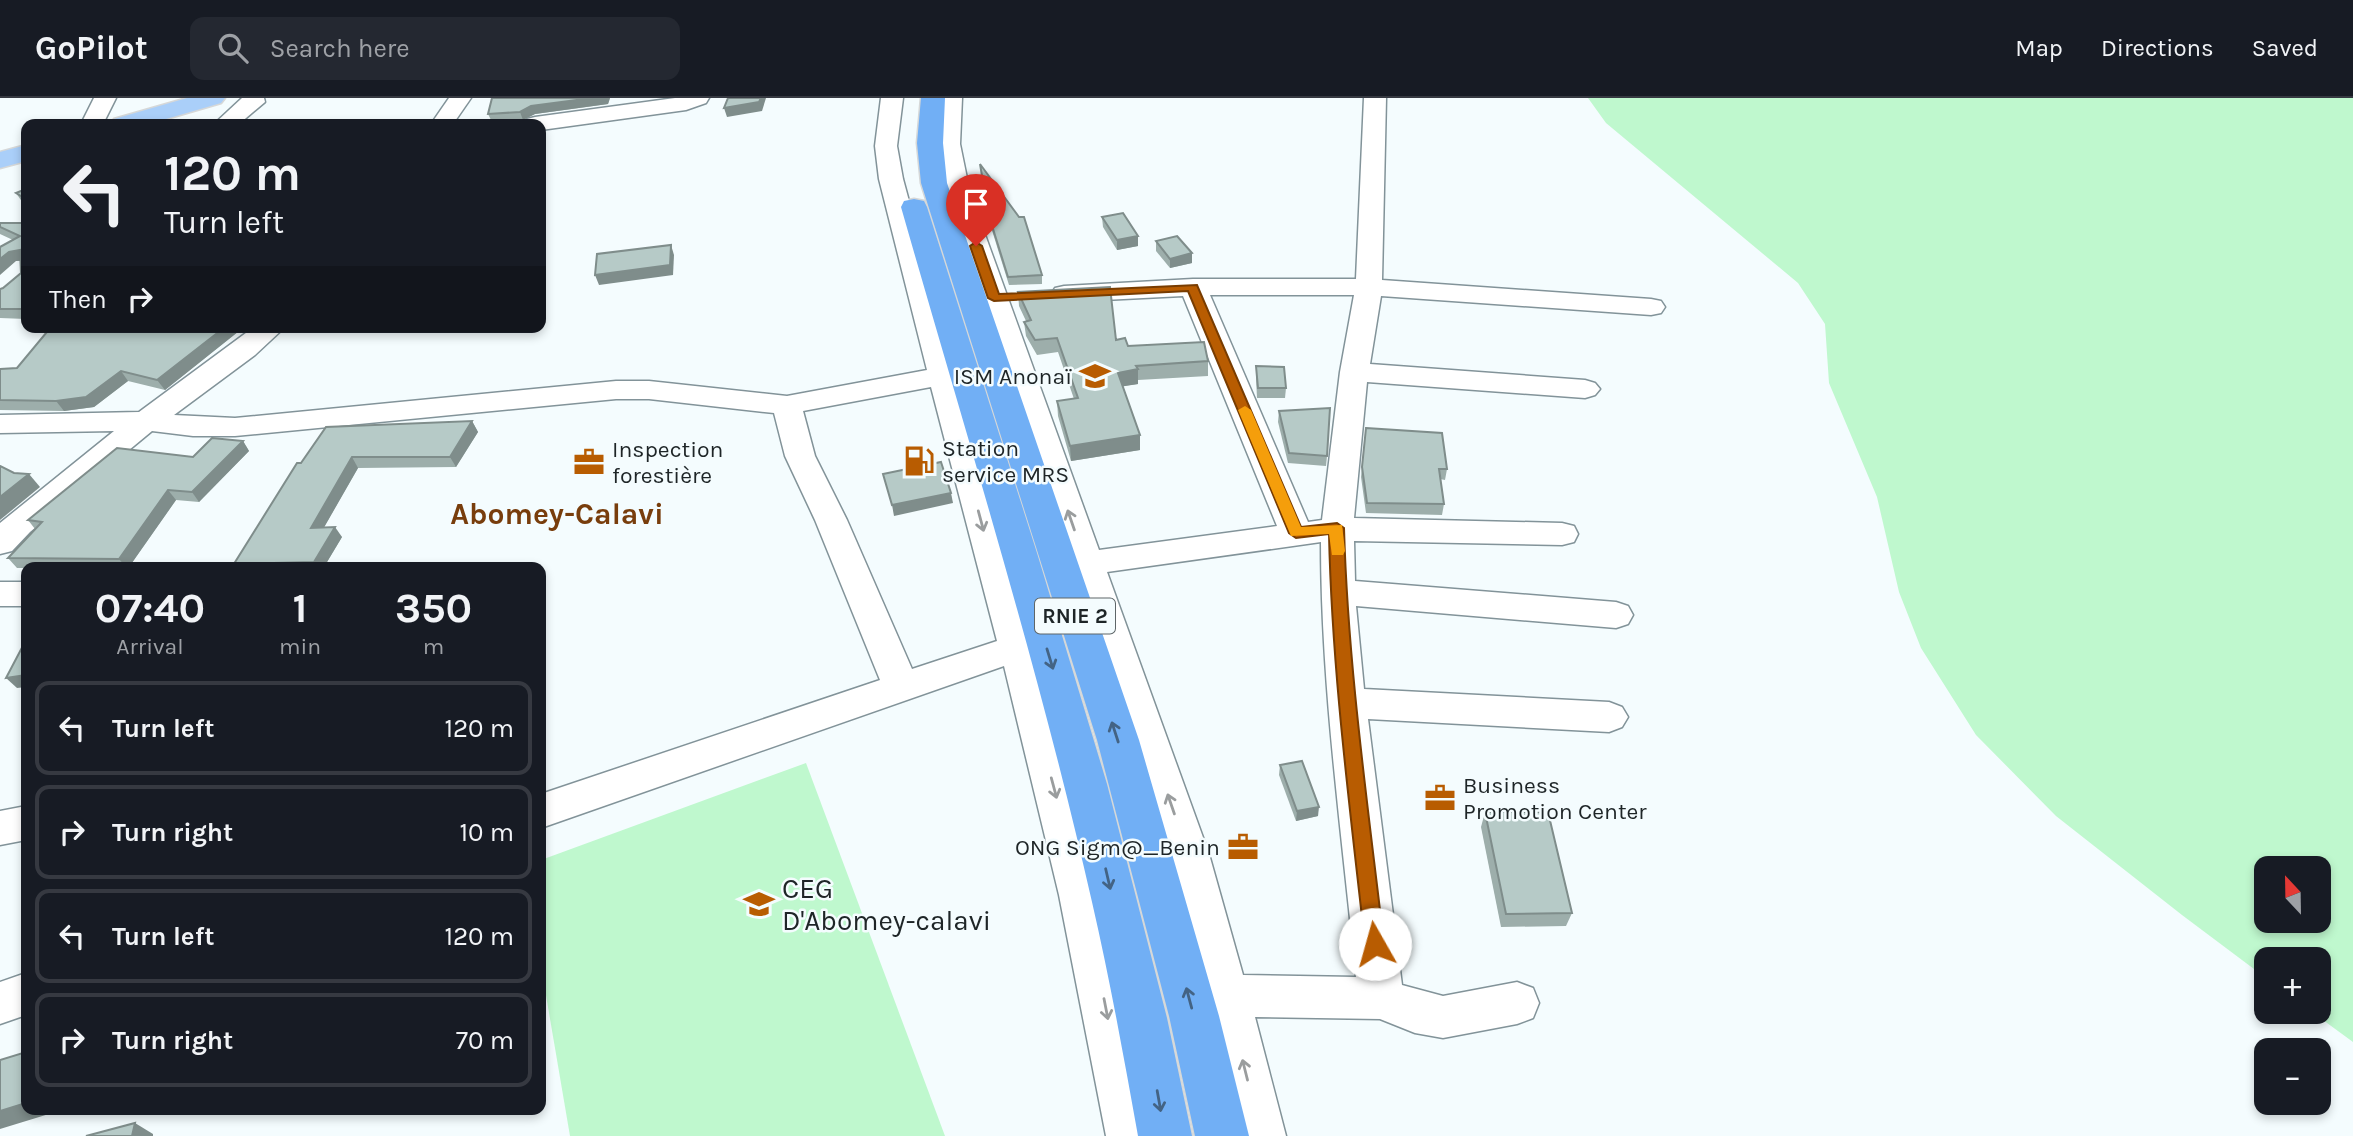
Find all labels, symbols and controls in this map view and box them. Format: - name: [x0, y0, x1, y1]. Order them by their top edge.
- search box: [190, 17, 680, 80]
- text: GoPilot: [35, 29, 148, 67]
- icon: search: [214, 29, 252, 67]
- text: Search here: [270, 33, 410, 64]
- text: Map: [2015, 34, 2063, 62]
- text: Directions: [2101, 34, 2214, 62]
- text: Saved: [2252, 34, 2318, 62]
- text: 120 m: [164, 145, 301, 202]
- icon: left: [49, 147, 140, 238]
- pin: [946, 174, 1006, 246]
- icon: arrive: [957, 185, 995, 223]
- text: Turn left: [164, 204, 284, 241]
- icon: right: [121, 280, 159, 318]
- text: Then: [49, 284, 107, 315]
- school or university icon: ISM Anonaï: [1078, 359, 1112, 393]
- place label: ISM Anonaï: [954, 363, 1072, 390]
- place label: Station service MRS: [942, 435, 1069, 488]
- place label: Inspection forestière: [612, 436, 723, 489]
- fuel station icon: Station service MRS: [902, 444, 936, 478]
- office icon: Inspection forestière: [572, 445, 606, 479]
- district label: Abomey-Calavi: [450, 496, 664, 532]
- one-way arrow: [975, 509, 988, 532]
- one-way arrow: [1064, 509, 1076, 531]
- text: 07:40: [95, 583, 205, 633]
- text: 1: [293, 583, 308, 633]
- text: 350: [395, 583, 472, 633]
- road number: RNIE 2: [1035, 598, 1115, 634]
- text: Arrival: [116, 633, 184, 660]
- text: min: [279, 633, 321, 660]
- text: m: [423, 633, 444, 660]
- one-way arrow: [1045, 648, 1057, 670]
- icon: left: [53, 709, 91, 747]
- text: Turn left: [112, 713, 214, 744]
- text: 120 m: [444, 713, 514, 744]
- one-way arrow: [1108, 721, 1120, 743]
- place label: Business Promotion Center: [1463, 772, 1647, 825]
- one-way arrow: [1048, 777, 1061, 799]
- office icon: Business Promotion Center: [1423, 781, 1457, 815]
- one-way arrow: [1164, 793, 1176, 815]
- icon: right: [53, 813, 91, 851]
- text: Turn right: [112, 817, 233, 848]
- text: 10 m: [459, 817, 514, 848]
- office icon: ONG Sigm@_Benin: [1226, 830, 1260, 864]
- place label: ONG Sigm@_Benin: [1015, 834, 1220, 861]
- north arrow: [2254, 856, 2331, 933]
- map controls: [2254, 856, 2331, 1115]
- one-way arrow: [1102, 867, 1116, 890]
- place label: CEG D'Abomey-calavi: [782, 872, 991, 937]
- school or university icon: CEG D'Abomey-calavi: [742, 887, 776, 921]
- position arrow: [1338, 907, 1412, 981]
- icon: left: [53, 917, 91, 955]
- text: Turn left: [112, 921, 214, 952]
- text: 120 m: [444, 921, 514, 952]
- button: +: [2254, 947, 2331, 1024]
- one-way arrow: [1182, 987, 1195, 1010]
- one-way arrow: [1100, 997, 1113, 1020]
- icon: right: [53, 1021, 91, 1059]
- text: Turn right: [112, 1025, 233, 1056]
- text: 70 m: [456, 1025, 514, 1056]
- button: −: [2254, 1038, 2331, 1115]
- one-way arrow: [1238, 1059, 1251, 1082]
- one-way arrow: [1153, 1089, 1166, 1112]

